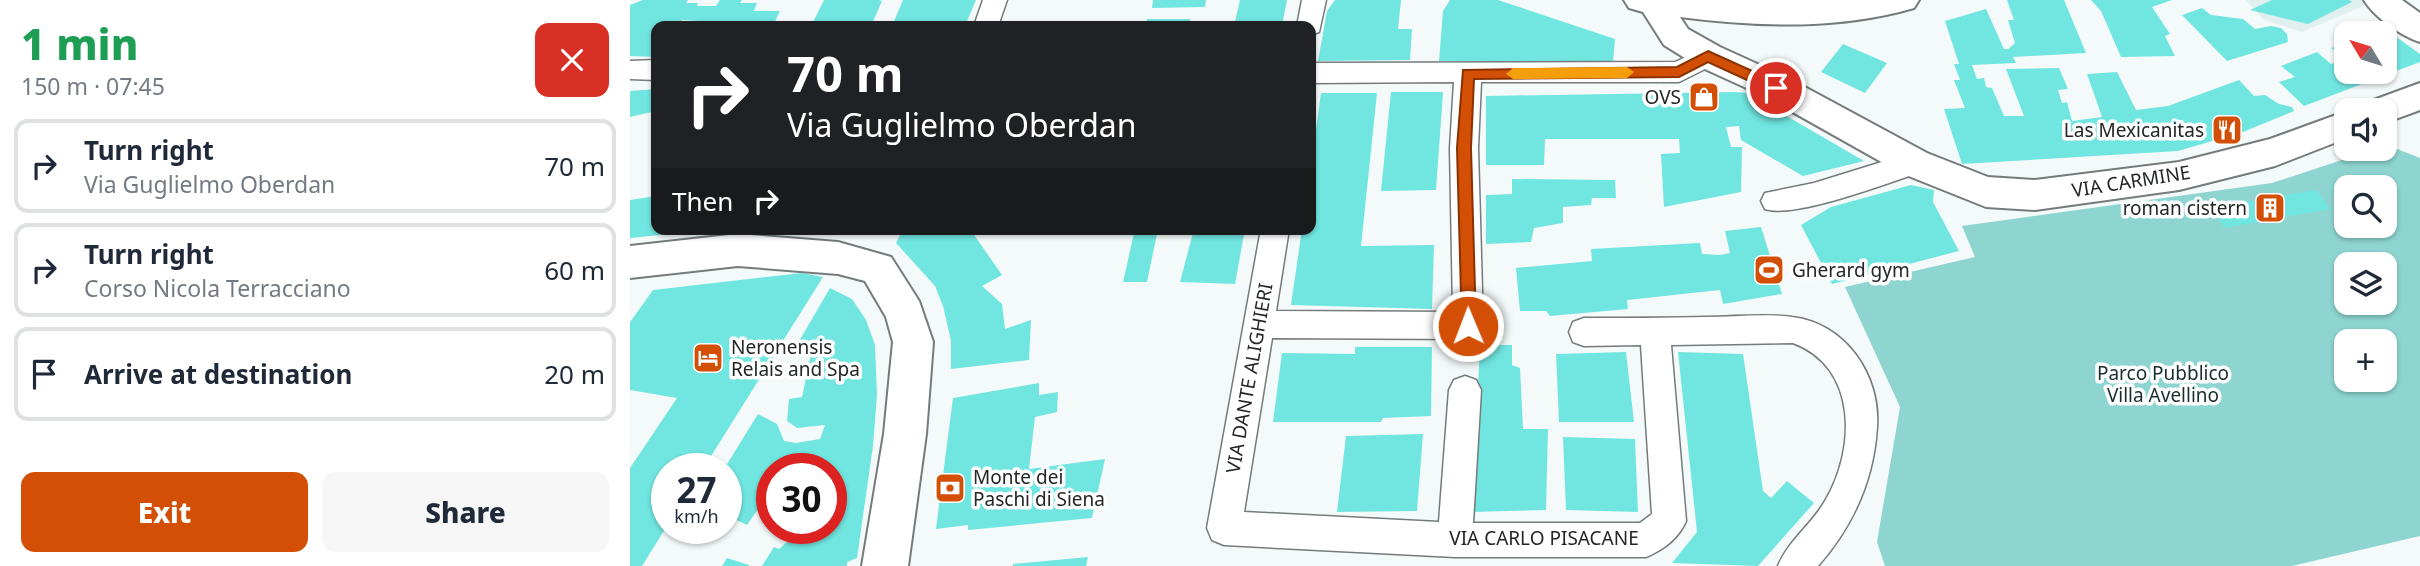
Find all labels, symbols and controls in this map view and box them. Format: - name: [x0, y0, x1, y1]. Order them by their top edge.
- text: 1 min: [21, 15, 138, 72]
- north arrow: [2334, 21, 2398, 84]
- map controls: [2334, 21, 2397, 392]
- button: close: [535, 23, 609, 97]
- text: 70 m: [787, 40, 904, 106]
- icon: right: [672, 49, 763, 140]
- pin: [1746, 58, 1806, 118]
- icon: arrive: [1757, 69, 1795, 107]
- text: 150 m · 07:45: [21, 70, 165, 102]
- shop icon: OVS: [1687, 80, 1721, 114]
- place label: OVS: [1645, 84, 1681, 110]
- button: sound: [2334, 98, 2397, 161]
- text: Via Guglielmo Oberdan: [787, 103, 1137, 146]
- restaurant icon: Las Mexicanitas: [2210, 113, 2244, 147]
- place label: Las Mexicanitas: [2064, 117, 2204, 143]
- text: Turn right: [84, 132, 214, 168]
- icon: right: [25, 147, 63, 185]
- text: 70 m: [544, 148, 605, 184]
- street label: VIA CARMINE: [2070, 159, 2192, 203]
- text: Via Guglielmo Oberdan: [84, 168, 335, 200]
- button: search: [2334, 175, 2397, 238]
- icon: right: [747, 182, 785, 220]
- text: Then: [672, 183, 733, 219]
- building icon: roman cistern: [2253, 191, 2287, 225]
- place label: roman cistern: [2123, 195, 2247, 221]
- text: Turn right: [84, 236, 214, 272]
- icon: right: [25, 251, 63, 289]
- text: 60 m: [544, 252, 605, 288]
- button: layers: [2334, 252, 2397, 315]
- sports icon: Gherard gym: [1752, 253, 1786, 287]
- place label: Gherard gym: [1792, 257, 1910, 283]
- text: Corso Nicola Terracciano: [84, 272, 351, 304]
- street label: VIA DANTE ALIGHIERI: [1219, 281, 1279, 475]
- position arrow: [1431, 289, 1505, 363]
- button: +: [2334, 329, 2397, 392]
- place label: Neronensis Relais and Spa: [731, 334, 860, 382]
- hotel icon: Neronensis Relais and Spa: [691, 341, 725, 375]
- icon: arrive: [25, 355, 63, 393]
- text: Arrive at destination: [84, 356, 353, 392]
- text: 20 m: [544, 356, 605, 392]
- park label: Parco Pubblico Villa Avellino: [2097, 360, 2229, 408]
- speed limit sign: 30: [756, 453, 847, 544]
- place label: Monte dei Paschi di Siena: [973, 464, 1105, 512]
- text: 27: [676, 466, 717, 513]
- bank icon: Monte dei Paschi di Siena: [933, 471, 967, 505]
- button: Exit: [21, 472, 308, 552]
- button: Share: [322, 472, 609, 552]
- text: km/h: [674, 504, 719, 528]
- street label: VIA CARLO PISACANE: [1449, 525, 1639, 551]

